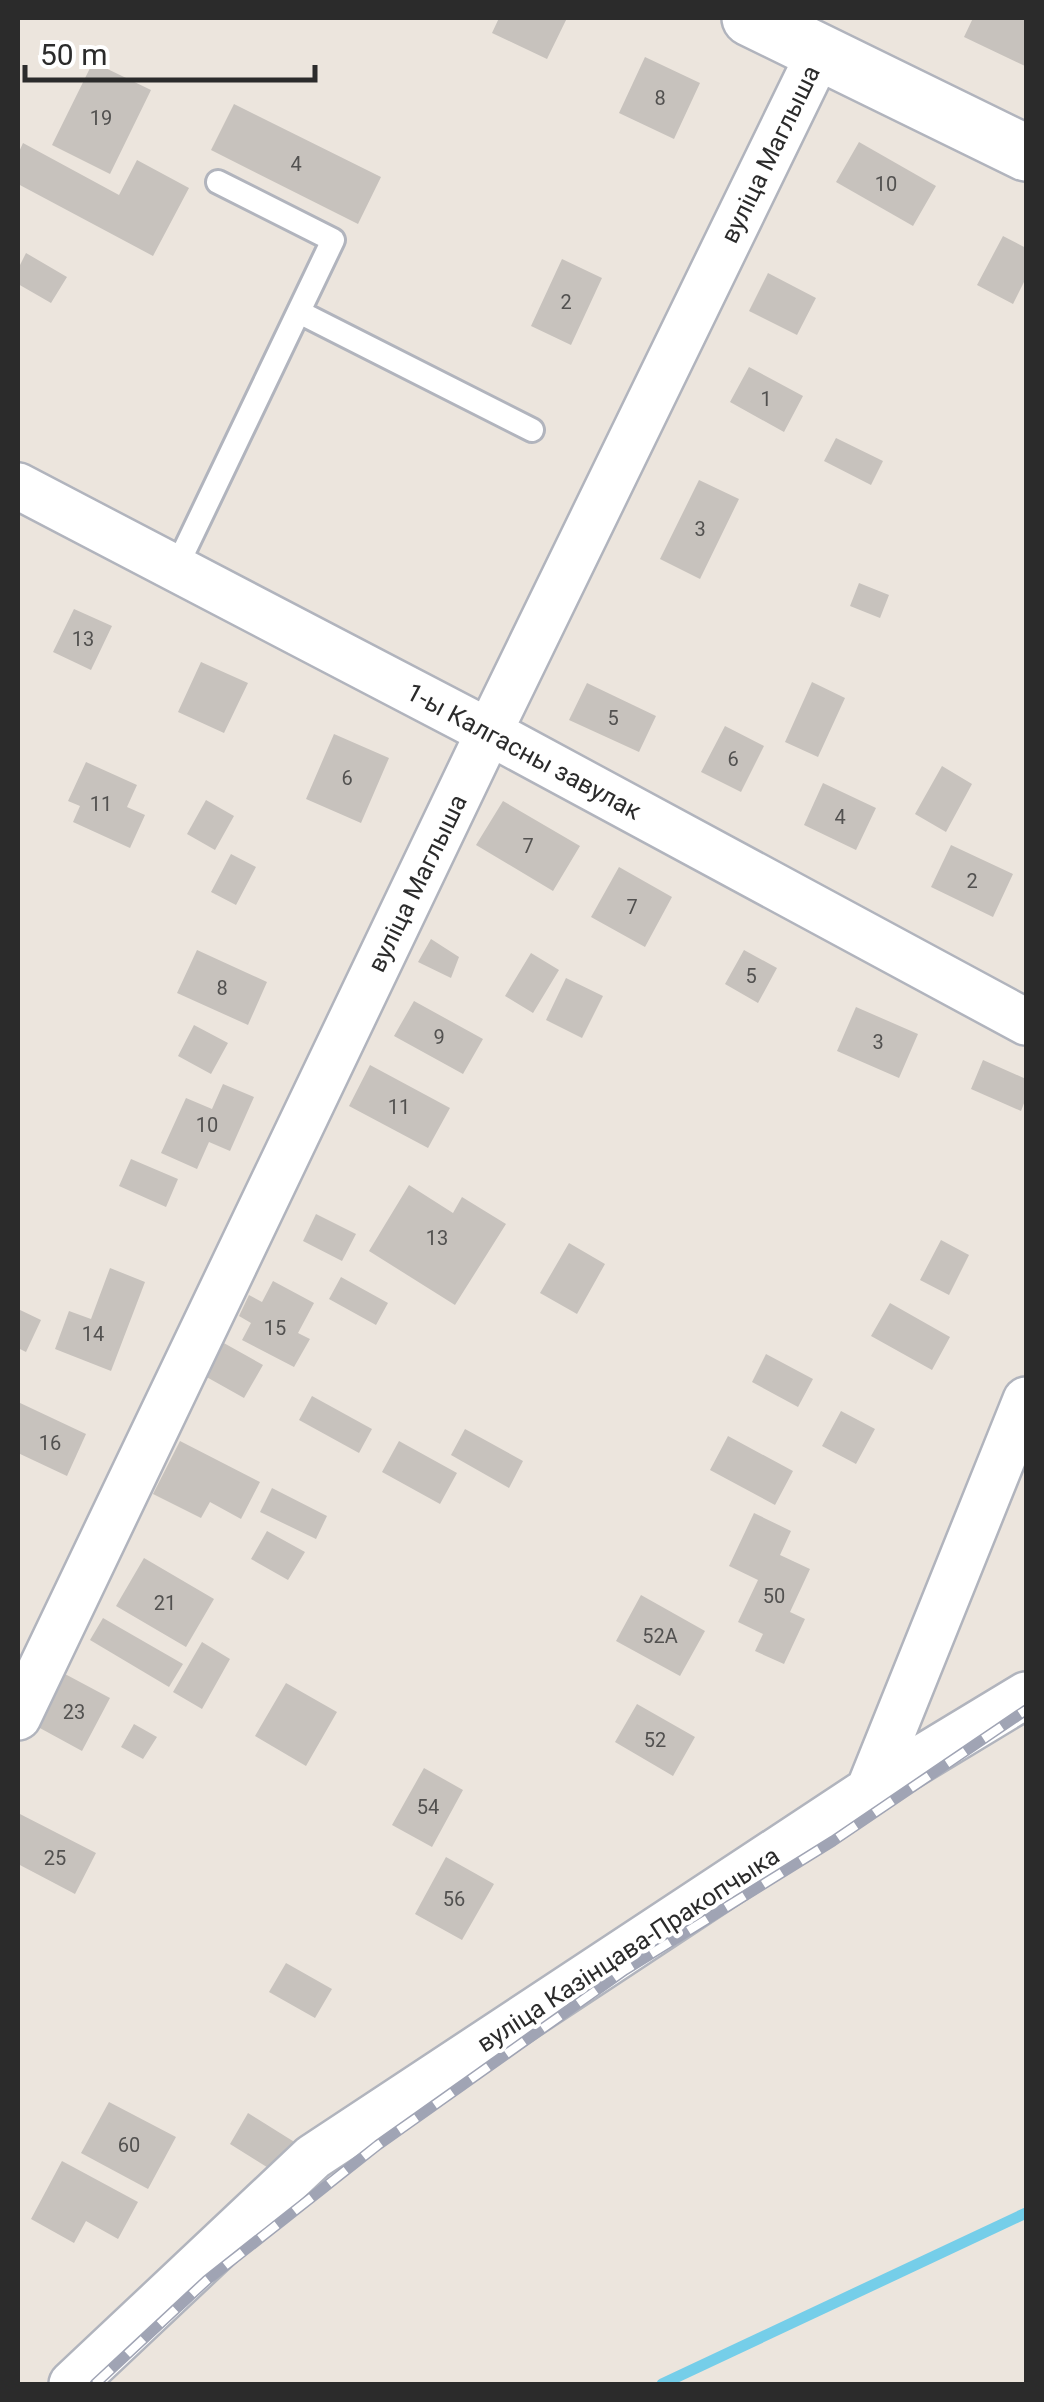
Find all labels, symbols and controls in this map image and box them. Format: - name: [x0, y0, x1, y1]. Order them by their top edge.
- scale bar: [25, 20, 315, 82]
- text: 50 m: [40, 37, 107, 72]
- street label: вуліца Маглыша: [715, 61, 826, 248]
- house number: 8: [654, 86, 666, 110]
- house number: 19: [90, 106, 112, 130]
- house number: 4: [290, 152, 302, 176]
- house number: 10: [875, 172, 897, 196]
- house number: 2: [560, 290, 572, 314]
- house number: 1: [760, 387, 772, 411]
- house number: 3: [694, 517, 706, 541]
- house number: 13: [72, 627, 94, 651]
- street label: 1-ы Калгасны завулак: [402, 677, 646, 826]
- house number: 5: [607, 706, 619, 730]
- house number: 6: [727, 747, 739, 771]
- house number: 6: [341, 766, 353, 790]
- street label: вуліца Маглыша: [362, 790, 473, 977]
- house number: 11: [90, 792, 112, 816]
- house number: 4: [834, 805, 846, 829]
- house number: 7: [522, 834, 534, 858]
- house number: 2: [966, 869, 978, 893]
- house number: 7: [626, 895, 638, 919]
- house number: 5: [745, 964, 757, 988]
- house number: 8: [216, 976, 228, 1000]
- house number: 9: [433, 1025, 445, 1049]
- house number: 3: [872, 1030, 884, 1054]
- house number: 11: [388, 1095, 410, 1119]
- house number: 10: [196, 1113, 218, 1137]
- house number: 13: [426, 1226, 448, 1250]
- house number: 15: [264, 1316, 286, 1340]
- house number: 14: [82, 1322, 104, 1346]
- house number: 16: [39, 1431, 61, 1455]
- house number: 50: [763, 1584, 785, 1608]
- house number: 21: [154, 1591, 176, 1615]
- house number: 52А: [642, 1624, 678, 1648]
- house number: 23: [63, 1700, 85, 1724]
- house number: 52: [644, 1728, 666, 1752]
- house number: 54: [417, 1795, 439, 1819]
- street label: вуліца Казінцава-Пракопчыка: [472, 1841, 785, 2058]
- house number: 25: [44, 1846, 66, 1870]
- house number: 56: [443, 1887, 465, 1911]
- house number: 60: [118, 2133, 140, 2157]

